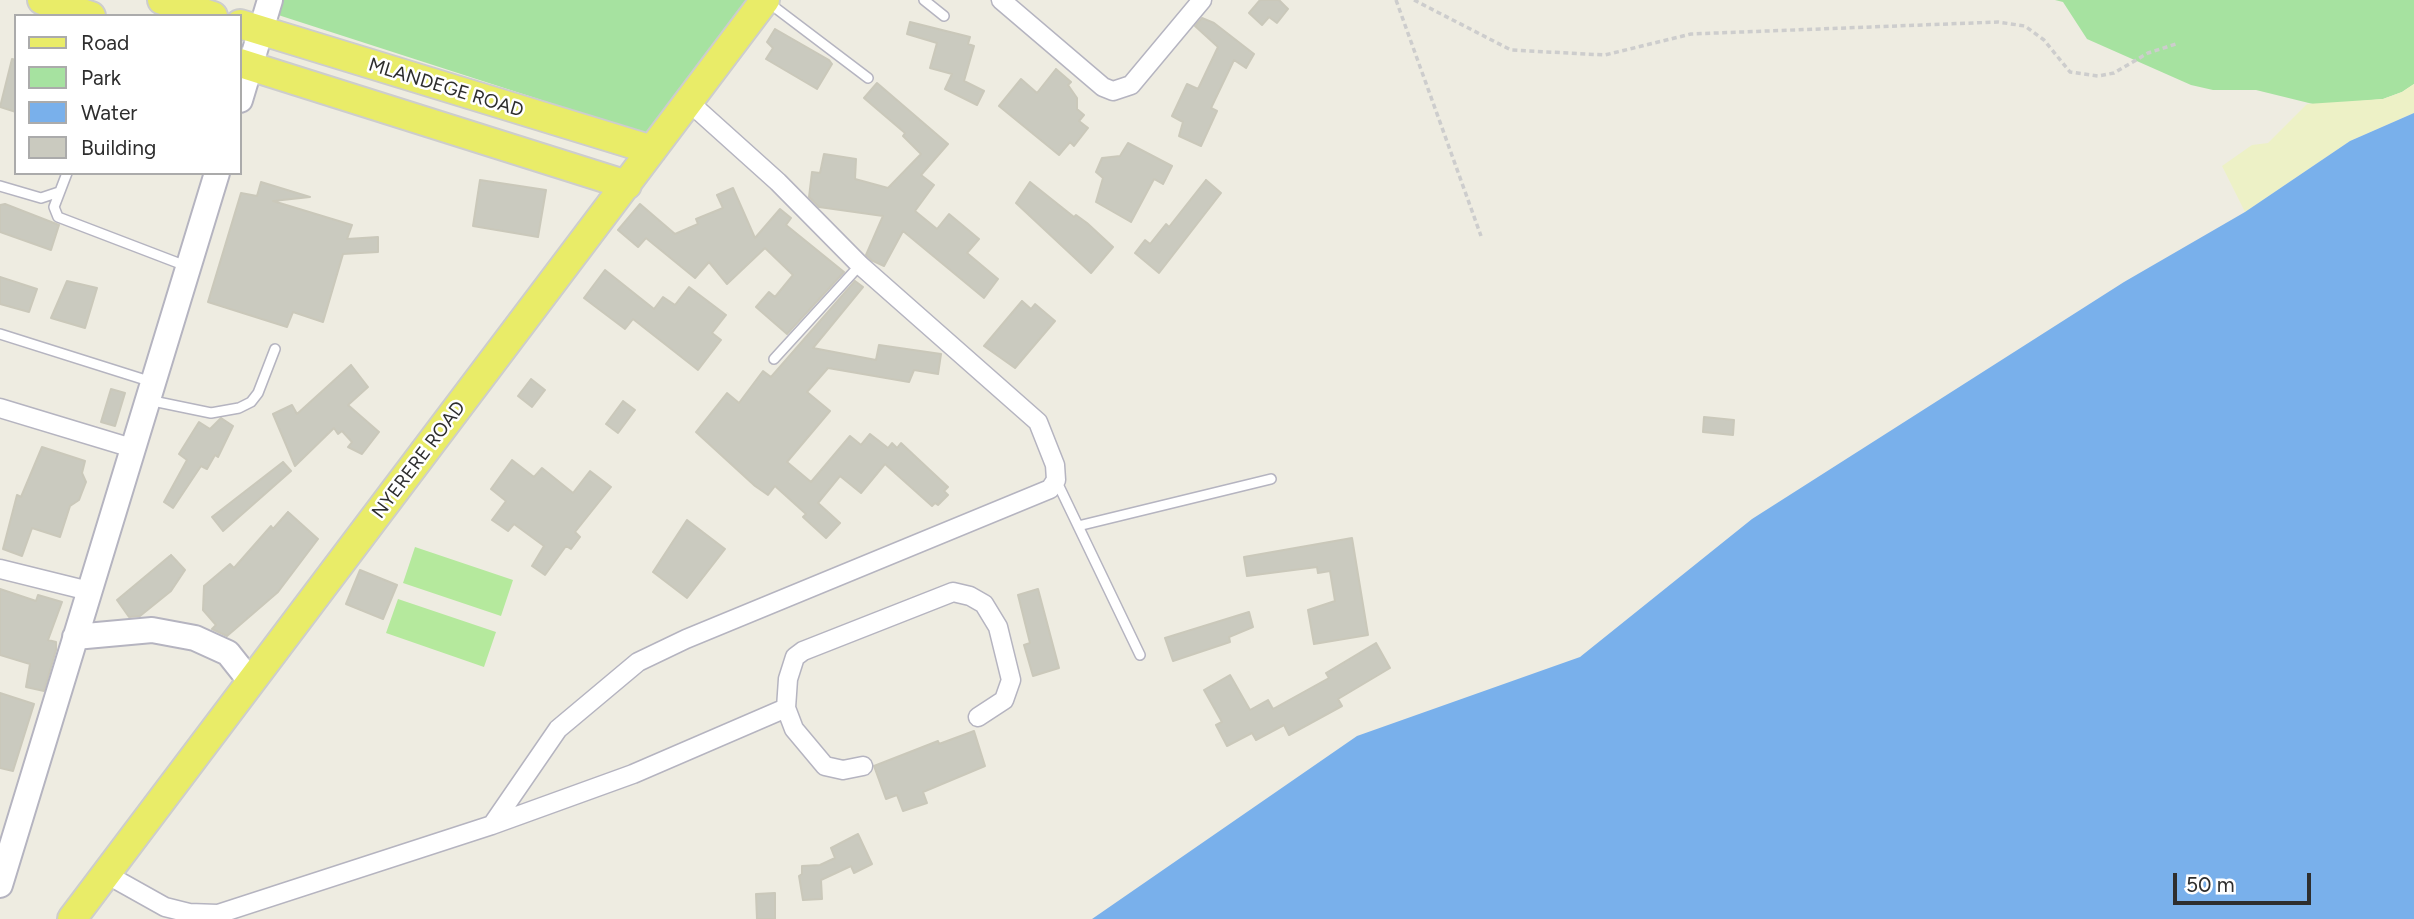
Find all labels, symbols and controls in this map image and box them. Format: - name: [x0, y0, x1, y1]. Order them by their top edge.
- legend: [14, 14, 242, 175]
- text: Road: [81, 30, 129, 55]
- street label: MLANDEGE ROAD: [366, 54, 526, 122]
- text: Park: [81, 65, 121, 90]
- text: Water: [81, 100, 137, 125]
- text: Building: [81, 135, 156, 160]
- street label: NYERERE ROAD: [367, 397, 471, 523]
- scale bar: [2176, 860, 2314, 904]
- text: 50 m: [2186, 872, 2235, 897]

